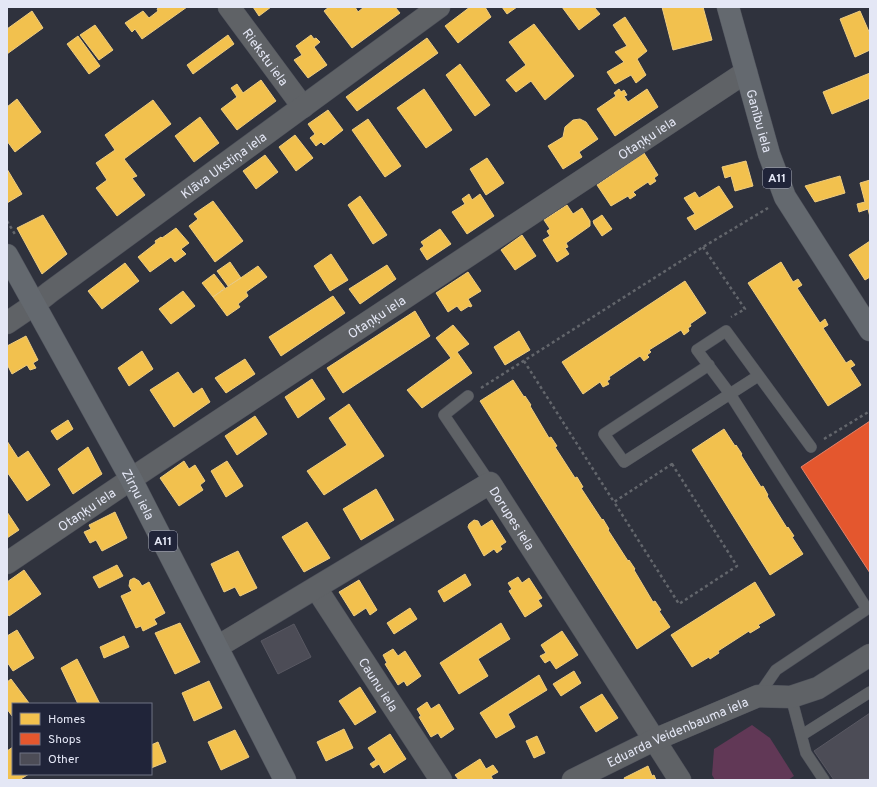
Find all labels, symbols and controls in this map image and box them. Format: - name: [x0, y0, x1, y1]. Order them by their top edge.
- street label: Riekstu iela: [238, 26, 291, 90]
- street label: Ganību iela: [741, 88, 774, 155]
- street label: Otaņķu iela: [616, 115, 680, 164]
- street label: Klāva Ukstiņa iela: [179, 130, 271, 203]
- road number: A11: [763, 168, 791, 188]
- street label: Otaņķu iela: [345, 293, 410, 343]
- street label: Zirņu iela: [117, 467, 157, 523]
- street label: Dorupes iela: [484, 484, 537, 554]
- street label: Otaņķu iela: [56, 486, 120, 536]
- road number: A11: [149, 531, 177, 551]
- street label: Caunu iela: [354, 656, 400, 715]
- street label: Eduarda Veidenbauma iela: [605, 695, 751, 772]
- legend: [12, 703, 152, 775]
- text: Homes: [48, 712, 85, 728]
- text: Shops: [48, 732, 81, 748]
- text: Other: [48, 752, 80, 768]

